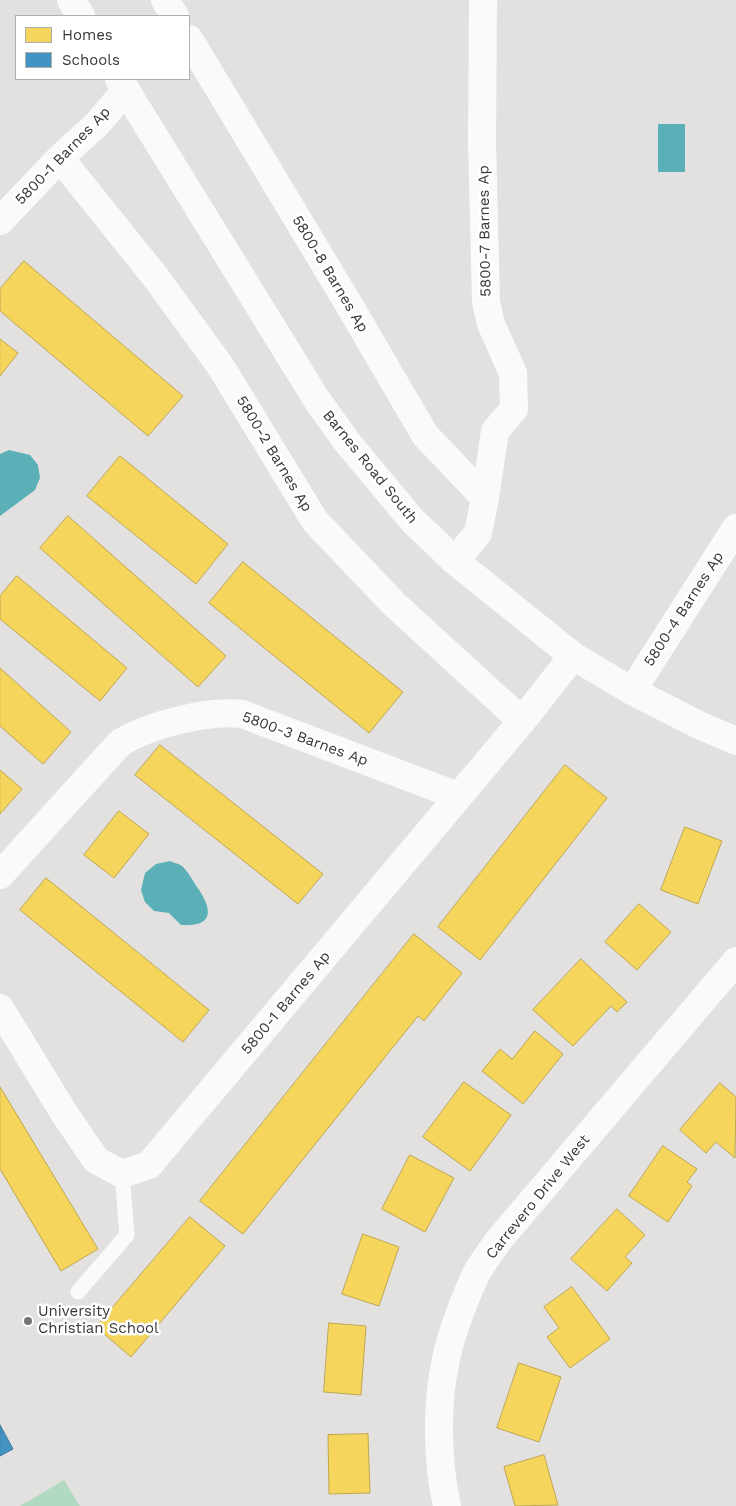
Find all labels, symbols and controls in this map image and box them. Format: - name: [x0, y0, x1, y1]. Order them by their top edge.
- legend: [15, 15, 190, 80]
- text: Homes: [62, 26, 113, 44]
- text: Schools: [62, 51, 120, 69]
- street label: 5800-1 Barnes Ap: [12, 103, 114, 209]
- street label: 5800-7 Barnes Ap: [475, 165, 495, 297]
- street label: 5800-8 Barnes Ap: [288, 212, 372, 336]
- street label: 5800-2 Barnes Ap: [232, 393, 316, 515]
- street label: Barnes Road South: [319, 407, 421, 527]
- street label: 5800-4 Barnes Ap: [640, 548, 728, 670]
- street label: 5800-3 Barnes Ap: [240, 708, 370, 770]
- street label: 5800-1 Barnes Ap: [238, 948, 334, 1058]
- street label: Carrevero Drive West: [482, 1131, 594, 1263]
- place label: University Christian School: [38, 1303, 159, 1338]
- marker: University Christian School: [22, 1315, 34, 1327]

